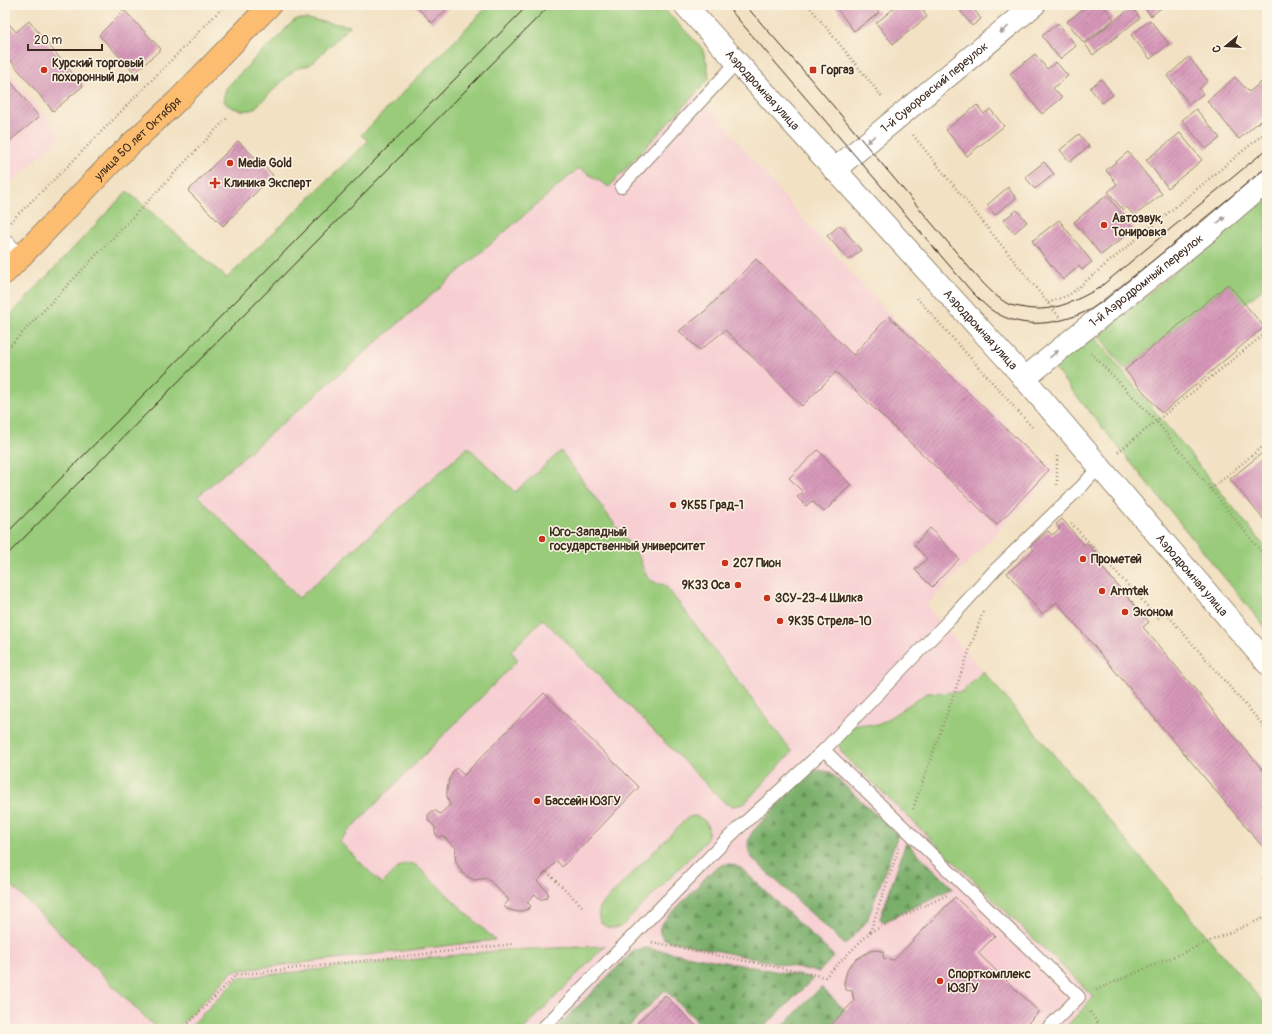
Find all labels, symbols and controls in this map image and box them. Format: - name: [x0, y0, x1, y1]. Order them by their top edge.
- one-way arrow: [999, 25, 1009, 34]
- scale bar: [28, 26, 102, 52]
- north arrow: [1206, 26, 1246, 66]
- text: 20 m: [34, 33, 63, 48]
- street label: 1-й Суворовский переулок: [877, 39, 991, 136]
- text: С: [1210, 44, 1224, 54]
- street label: Аэродромная улица: [722, 47, 803, 134]
- place label: Курский торговый похоронный дом: [52, 56, 144, 85]
- place label: Горгаз: [821, 63, 855, 78]
- marker: Курский торговый похоронный дом: [39, 65, 49, 75]
- marker: Горгаз: [808, 65, 818, 75]
- street label: улица 50 лет Октября: [90, 93, 185, 184]
- one-way arrow: [866, 134, 876, 143]
- place label: Media Gold: [238, 156, 292, 171]
- marker: Media Gold: [225, 158, 235, 168]
- place label: Клиника Эксперт: [224, 176, 312, 191]
- marker: Клиника Эксперт: [209, 177, 221, 189]
- place label: Автозвук, Тонировка: [1111, 211, 1167, 240]
- one-way arrow: [1216, 216, 1227, 225]
- marker: Автозвук, Тонировка: [1099, 220, 1109, 230]
- street label: 1-й Аэродромный переулок: [1086, 231, 1206, 330]
- street label: Аэродромная улица: [940, 286, 1021, 373]
- one-way arrow: [1049, 350, 1060, 359]
- place label: 9К55 Град-1: [681, 498, 744, 513]
- marker: 9К55 Град-1: [668, 500, 678, 510]
- place label: Юго-Западный государственный университет: [549, 525, 706, 554]
- street label: Аэродромная улица: [1153, 531, 1232, 620]
- marker: Юго-Западный государственный университет: [537, 534, 547, 544]
- place label: Прометей: [1091, 552, 1142, 567]
- marker: Прометей: [1078, 554, 1088, 564]
- place label: 2С7 Пион: [733, 556, 781, 571]
- marker: 2С7 Пион: [720, 558, 730, 568]
- place label: 9К33 Оса: [682, 578, 730, 593]
- marker: 9К33 Оса: [733, 580, 743, 590]
- place label: Armtek: [1110, 584, 1149, 599]
- marker: Armtek: [1097, 586, 1107, 596]
- place label: ЗСУ-23-4 Шилка: [775, 591, 863, 606]
- marker: ЗСУ-23-4 Шилка: [762, 593, 772, 603]
- place label: Эконом: [1133, 605, 1173, 620]
- marker: Эконом: [1120, 607, 1130, 617]
- place label: 9К35 Стрела-10: [788, 614, 872, 629]
- marker: 9К35 Стрела-10: [775, 616, 785, 626]
- place label: Бассейн ЮЗГУ: [545, 794, 622, 809]
- marker: Бассейн ЮЗГУ: [532, 796, 542, 806]
- place label: Спорткомплекс ЮЗГУ: [947, 967, 1031, 996]
- marker: Спорткомплекс ЮЗГУ: [935, 976, 945, 986]

